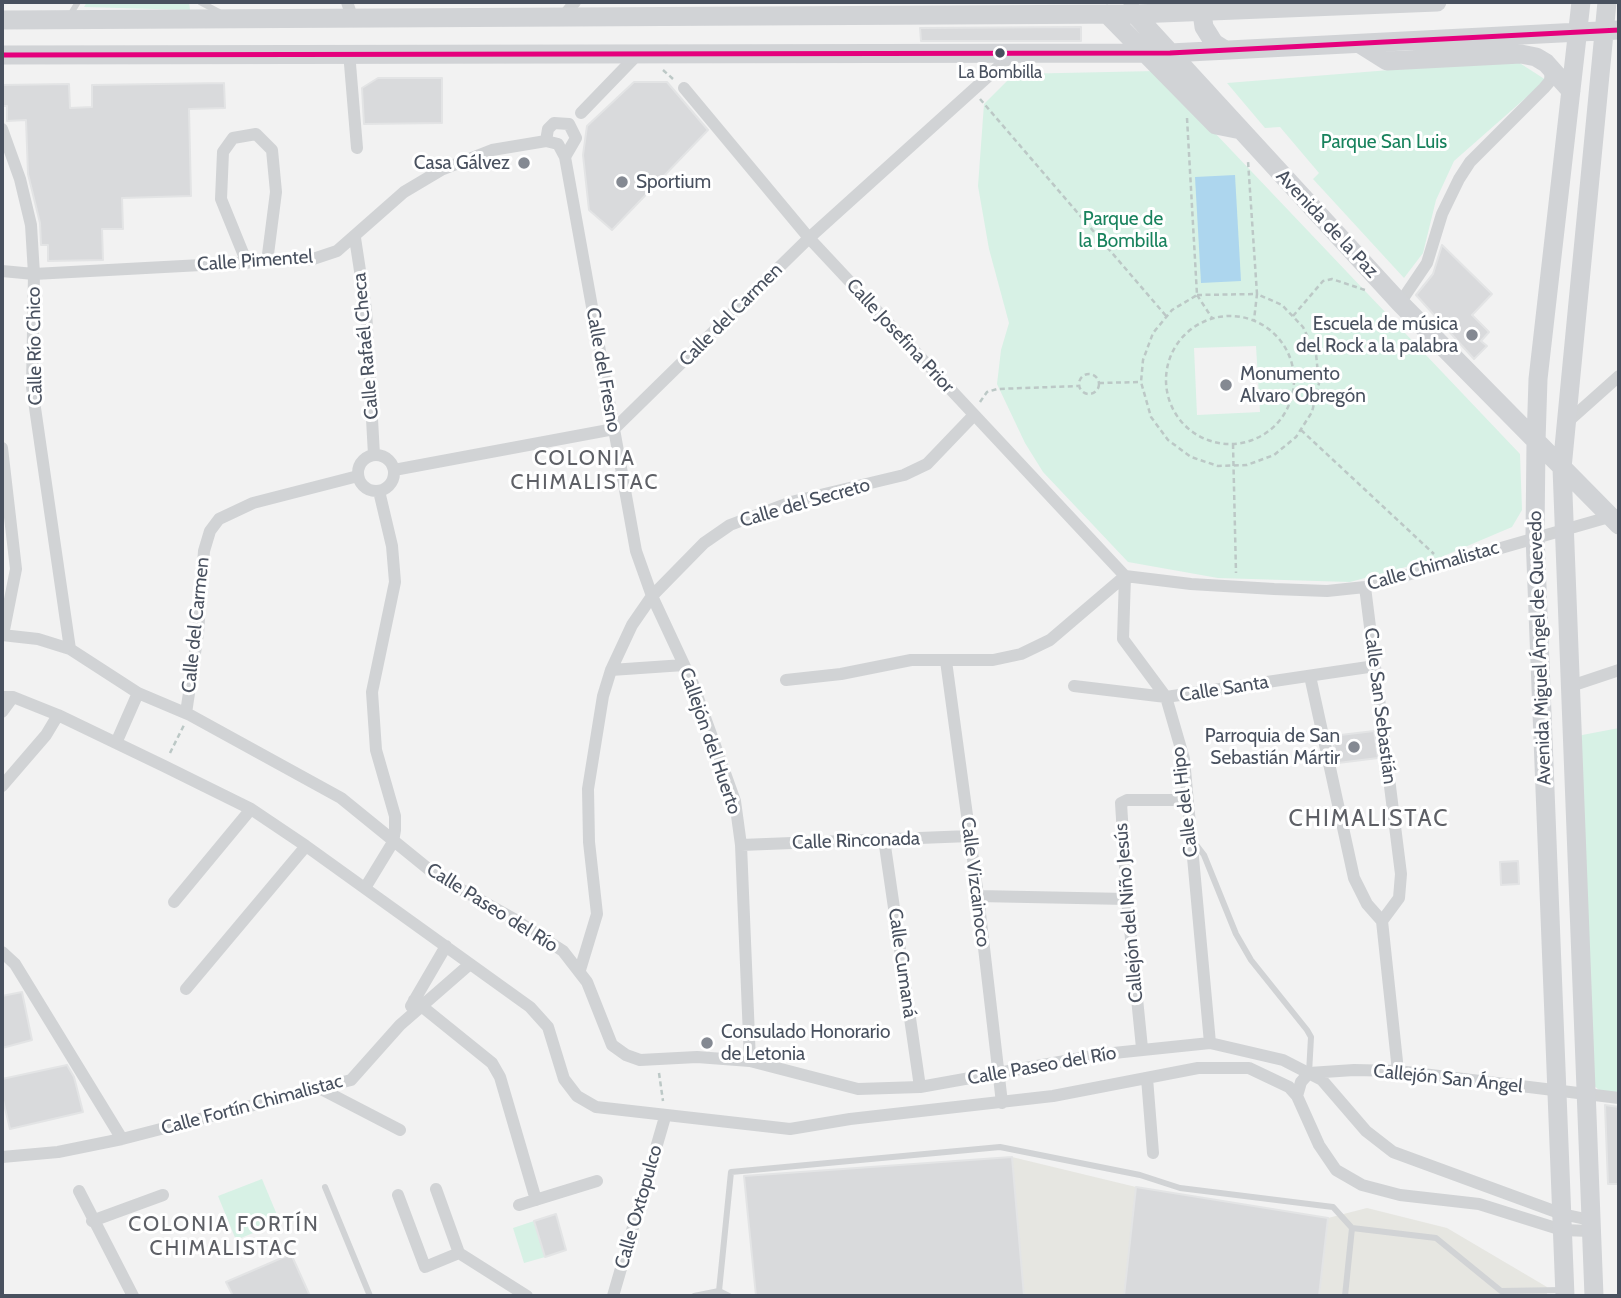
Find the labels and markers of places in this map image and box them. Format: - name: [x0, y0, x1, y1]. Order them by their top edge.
- marker: La Bombilla: [993, 46, 1007, 60]
- place label: La Bombilla: [958, 63, 1042, 83]
- place label: Casa Gálvez: [414, 152, 510, 174]
- marker: Casa Gálvez: [516, 155, 532, 171]
- place label: Sportium: [636, 171, 711, 193]
- marker: Sportium: [614, 174, 630, 190]
- place label: Escuela de música del Rock a la palabra: [1296, 313, 1458, 357]
- marker: Escuela de música del Rock a la palabra: [1464, 327, 1480, 343]
- place label: Monumento Alvaro Obregón: [1240, 363, 1366, 407]
- marker: Monumento Alvaro Obregón: [1218, 377, 1234, 393]
- place label: Parroquia de San Sebastián Mártir: [1205, 725, 1340, 769]
- marker: Parroquia de San Sebastián Mártir: [1346, 739, 1362, 755]
- place label: Consulado Honorario de Letonia: [721, 1021, 890, 1065]
- marker: Consulado Honorario de Letonia: [699, 1035, 715, 1051]

